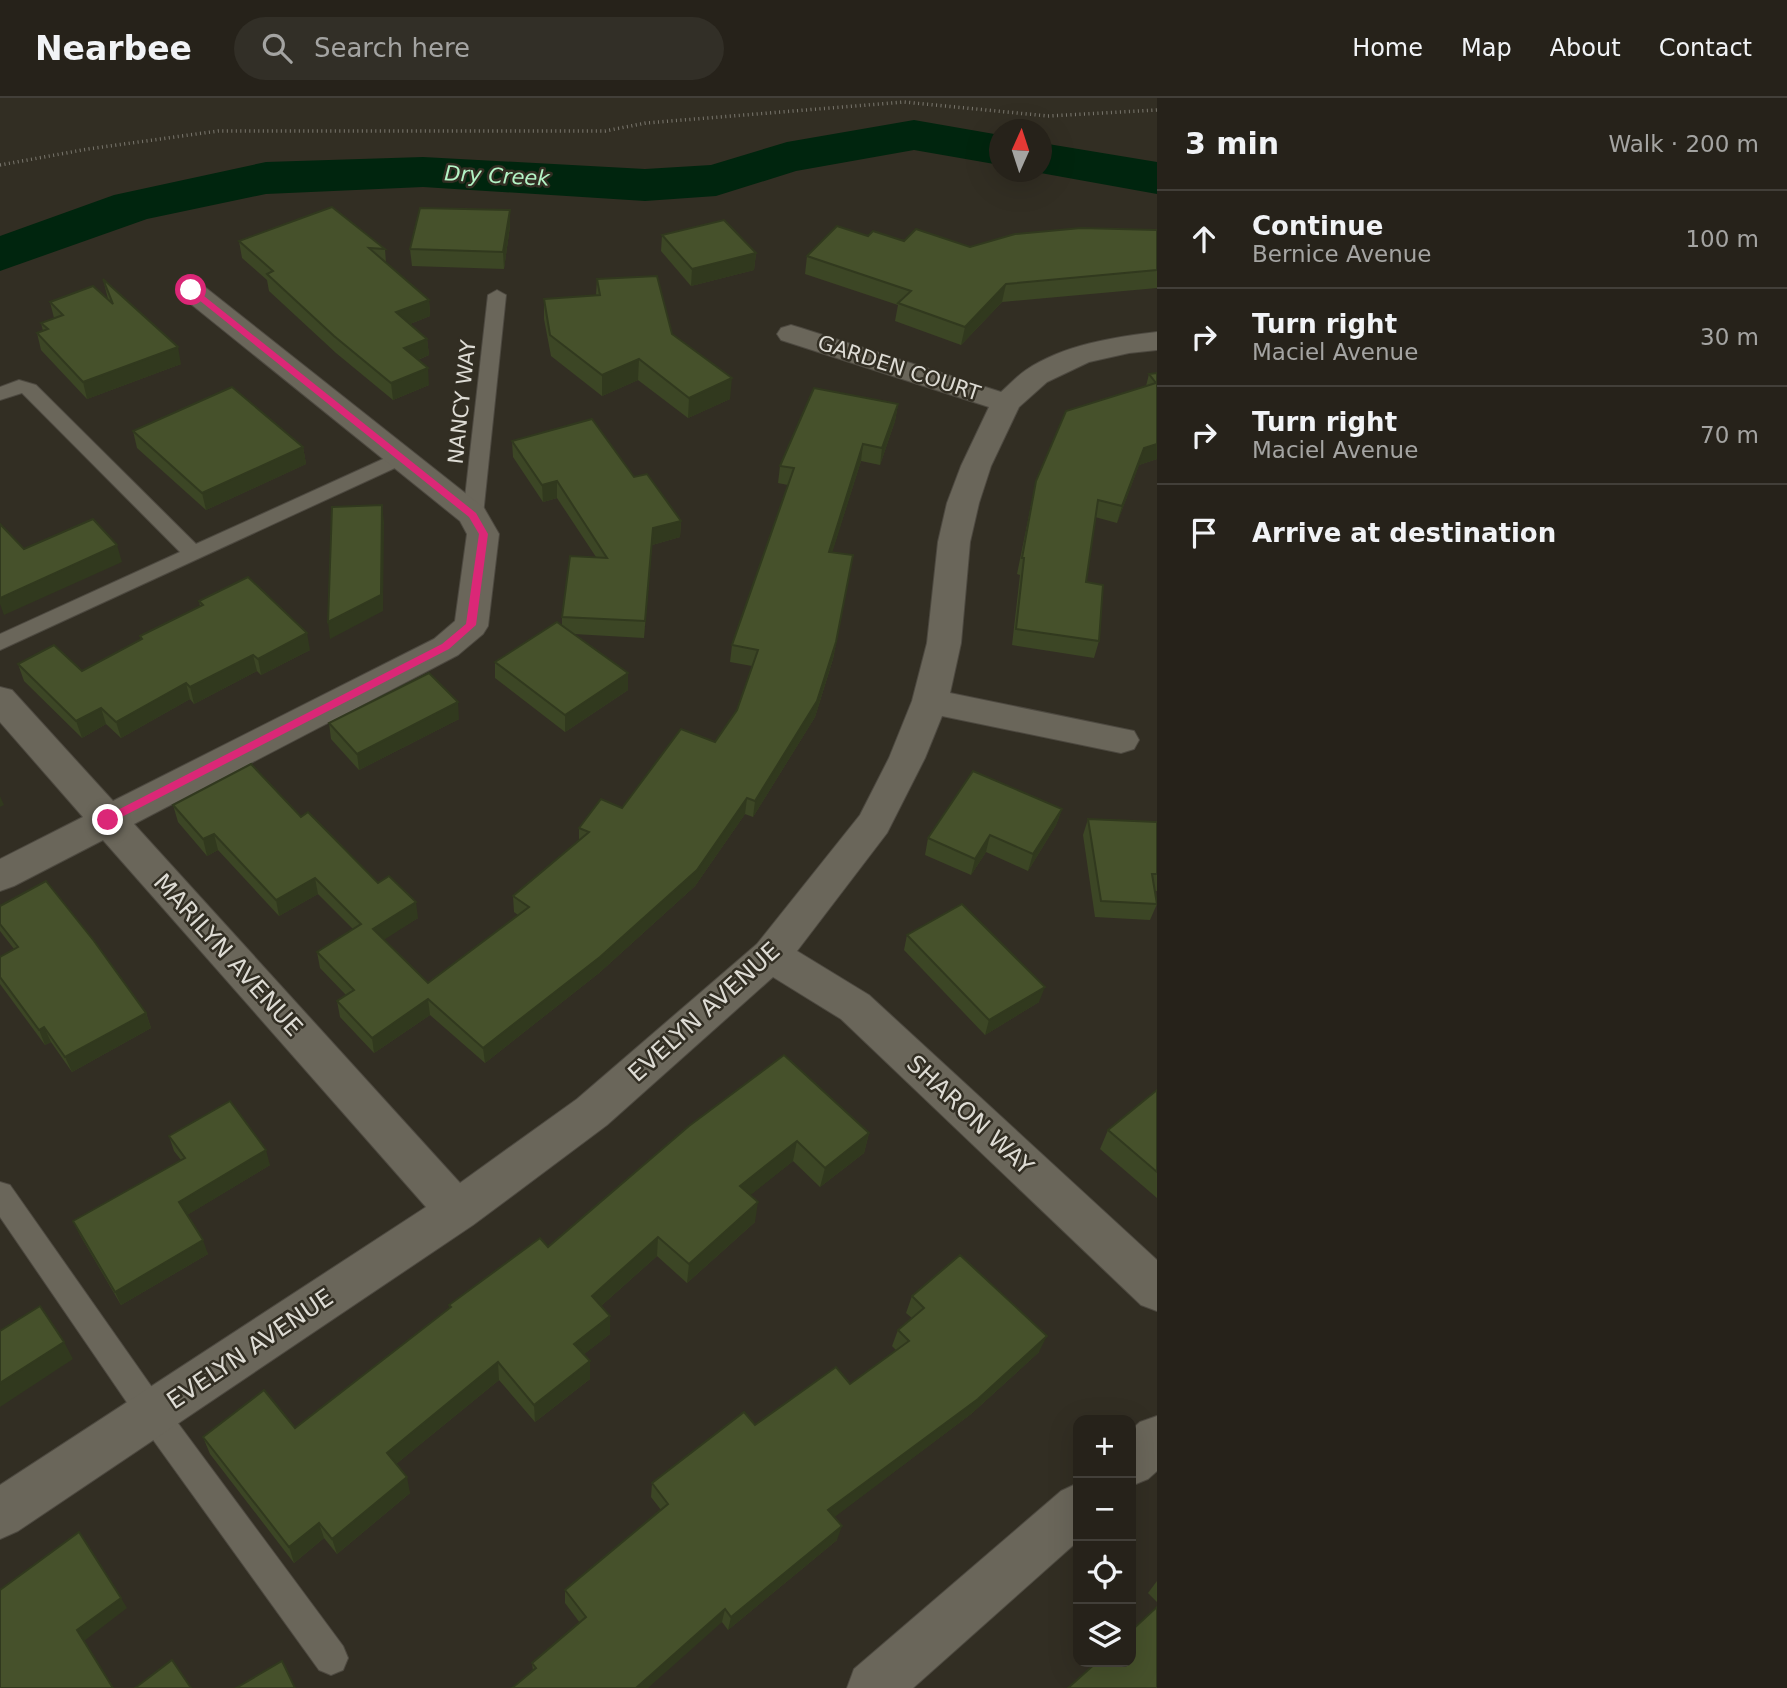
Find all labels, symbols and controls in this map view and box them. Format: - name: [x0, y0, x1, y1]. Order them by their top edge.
- search box: [234, 17, 724, 80]
- text: Nearbee: [35, 29, 192, 68]
- icon: search: [258, 29, 296, 67]
- text: Search here: [314, 33, 470, 63]
- text: Home: [1352, 34, 1423, 62]
- text: Map: [1461, 34, 1512, 62]
- text: About: [1550, 34, 1621, 62]
- text: Contact: [1659, 34, 1752, 62]
- north arrow: [989, 119, 1052, 182]
- text: 3 min: [1185, 126, 1279, 161]
- text: Walk · 200 m: [1608, 131, 1759, 157]
- water label: Dry Creek: [444, 161, 551, 191]
- text: Continue: [1252, 211, 1383, 241]
- icon: ahead: [1185, 220, 1223, 258]
- text: 100 m: [1685, 226, 1759, 252]
- text: Bernice Avenue: [1252, 241, 1432, 267]
- route start: [175, 274, 206, 305]
- text: Turn right: [1252, 309, 1397, 339]
- icon: right: [1185, 318, 1223, 356]
- text: 30 m: [1700, 324, 1759, 350]
- street label: GARDEN COURT: [815, 330, 983, 406]
- street label: NANCY WAY: [444, 339, 480, 465]
- text: Maciel Avenue: [1252, 339, 1418, 365]
- text: Turn right: [1252, 407, 1397, 437]
- icon: right: [1185, 416, 1223, 454]
- text: 70 m: [1700, 422, 1759, 448]
- text: Maciel Avenue: [1252, 437, 1418, 463]
- icon: arrive: [1185, 514, 1223, 552]
- text: Arrive at destination: [1252, 518, 1556, 548]
- route end: [92, 804, 123, 835]
- street label: MARILYN AVENUE: [148, 868, 308, 1042]
- street label: EVELYN AVENUE: [622, 937, 786, 1087]
- street label: SHARON WAY: [901, 1049, 1039, 1181]
- street label: EVELYN AVENUE: [162, 1283, 338, 1415]
- map controls: [1073, 1415, 1136, 1667]
- button: +: [1073, 1415, 1136, 1478]
- button: −: [1073, 1478, 1136, 1541]
- button: locate: [1073, 1541, 1136, 1604]
- button: layers: [1073, 1604, 1136, 1667]

